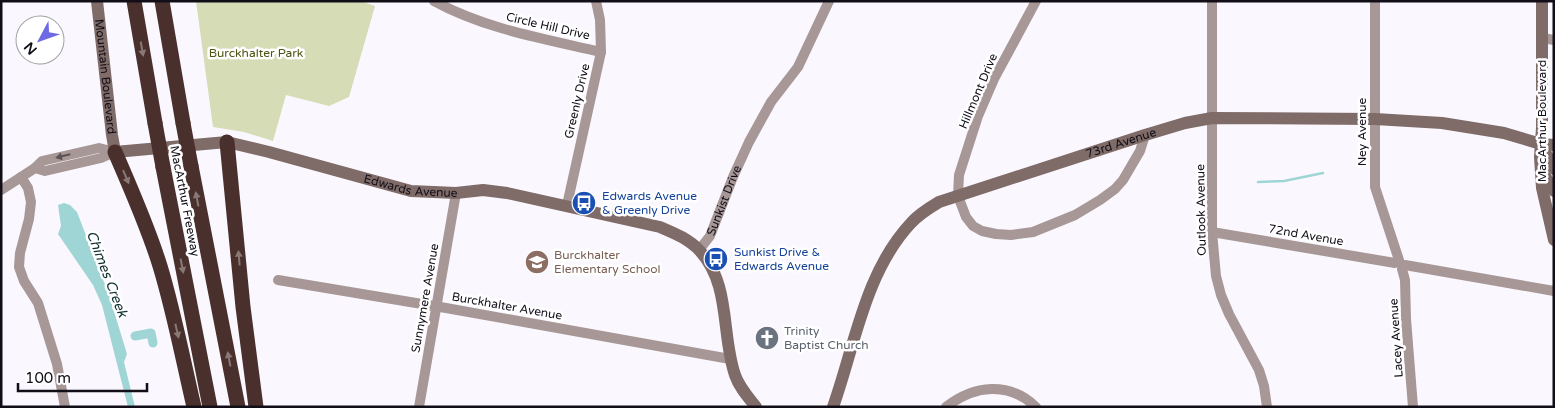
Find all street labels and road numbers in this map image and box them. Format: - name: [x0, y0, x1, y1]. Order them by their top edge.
- street label: Circle Hill Drive: [505, 10, 591, 42]
- street label: Mountain Boulevard: [92, 18, 119, 135]
- street label: Hillmont Drive: [956, 51, 1000, 131]
- street label: MacArthur Boulevard: [1535, 60, 1549, 182]
- street label: Greenly Drive: [562, 62, 592, 140]
- street label: Ney Avenue: [1355, 97, 1369, 166]
- street label: 73rd Avenue: [1084, 125, 1158, 161]
- street label: MacArthur Freeway: [167, 144, 203, 258]
- street label: Sunkist Drive: [704, 163, 744, 238]
- street label: Outlook Avenue: [1193, 164, 1209, 256]
- street label: Edwards Avenue: [362, 171, 458, 200]
- street label: 72nd Avenue: [1267, 222, 1345, 249]
- street label: Sunnymere Avenue: [409, 242, 442, 354]
- street label: Burckhalter Avenue: [451, 289, 564, 323]
- street label: Lacey Avenue: [1386, 298, 1406, 378]

